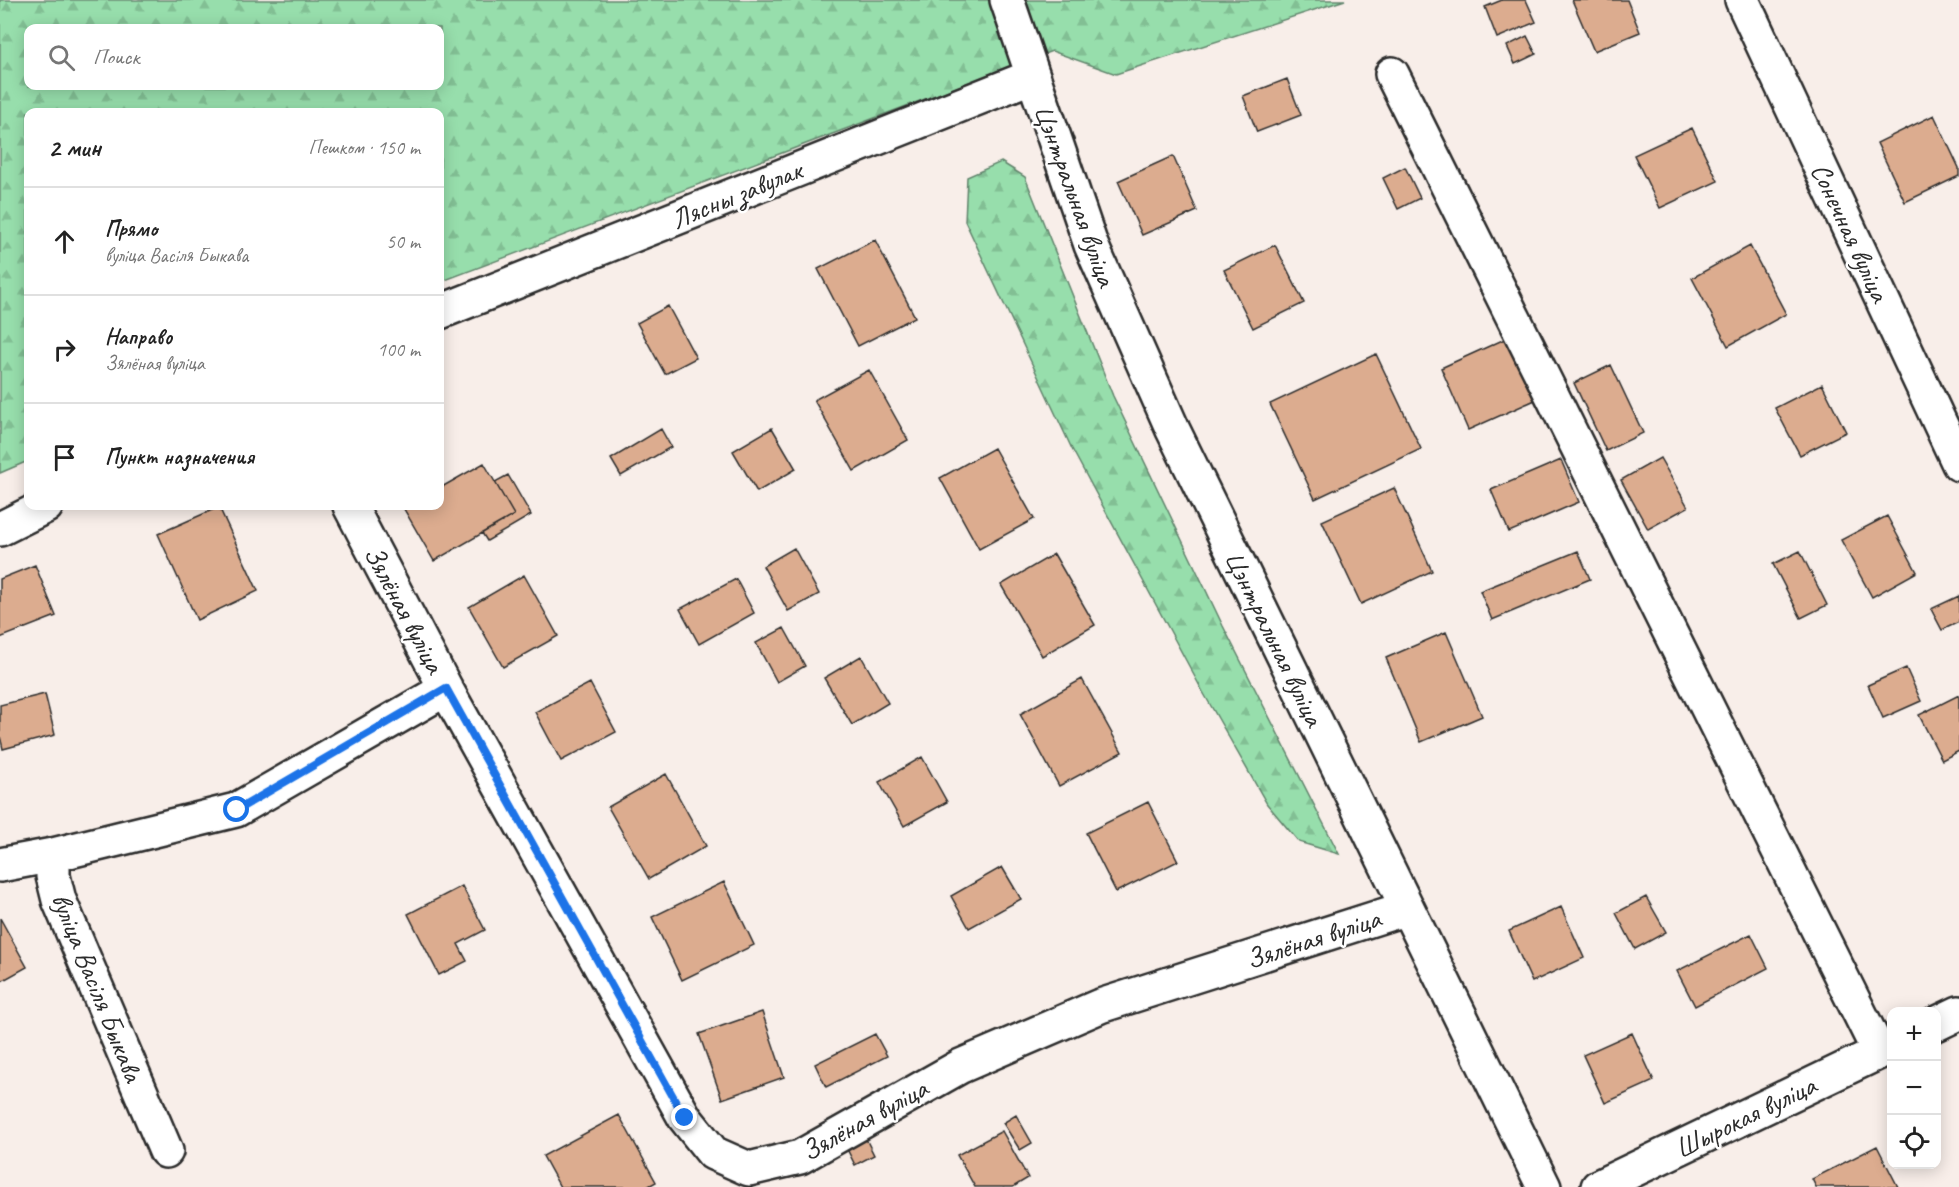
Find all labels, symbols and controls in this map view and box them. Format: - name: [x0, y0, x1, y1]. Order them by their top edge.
- search box: [24, 24, 444, 90]
- icon: search: [45, 41, 78, 74]
- text: Поиск: [93, 43, 139, 71]
- street label: Цэнтральная вуліца: [1026, 99, 1125, 293]
- text: 2 мин: [48, 131, 101, 164]
- text: Пешком · 150 m: [308, 135, 420, 160]
- street label: Лясны завулак: [666, 151, 810, 237]
- street label: Сонечная вуліца: [1803, 157, 1899, 309]
- text: Прямо: [105, 215, 157, 243]
- icon: ahead: [48, 225, 81, 258]
- text: 50 m: [386, 229, 420, 254]
- text: вуліца Васіля Быкава: [105, 243, 248, 268]
- text: Направо: [105, 323, 172, 351]
- icon: right: [48, 333, 81, 366]
- text: 100 m: [377, 337, 420, 362]
- text: Зялёная вуліца: [105, 351, 205, 376]
- icon: arrive: [48, 441, 81, 474]
- text: Пункт назначения: [105, 443, 254, 471]
- street label: Зялёная вуліца: [356, 539, 454, 681]
- street label: Цэнтральная вуліца: [1217, 545, 1333, 733]
- route start: [223, 796, 249, 822]
- street label: вуліца Васіля Быкава: [44, 888, 152, 1088]
- street label: Зялёная вуліца: [1241, 900, 1387, 977]
- map controls: [1887, 1007, 1941, 1169]
- button: +: [1887, 1007, 1941, 1061]
- button: −: [1887, 1061, 1941, 1115]
- street label: Шырокая вуліца: [1669, 1067, 1823, 1166]
- street label: Зялёная вуліца: [795, 1069, 935, 1169]
- route end: [671, 1104, 697, 1130]
- button: locate: [1887, 1115, 1941, 1169]

